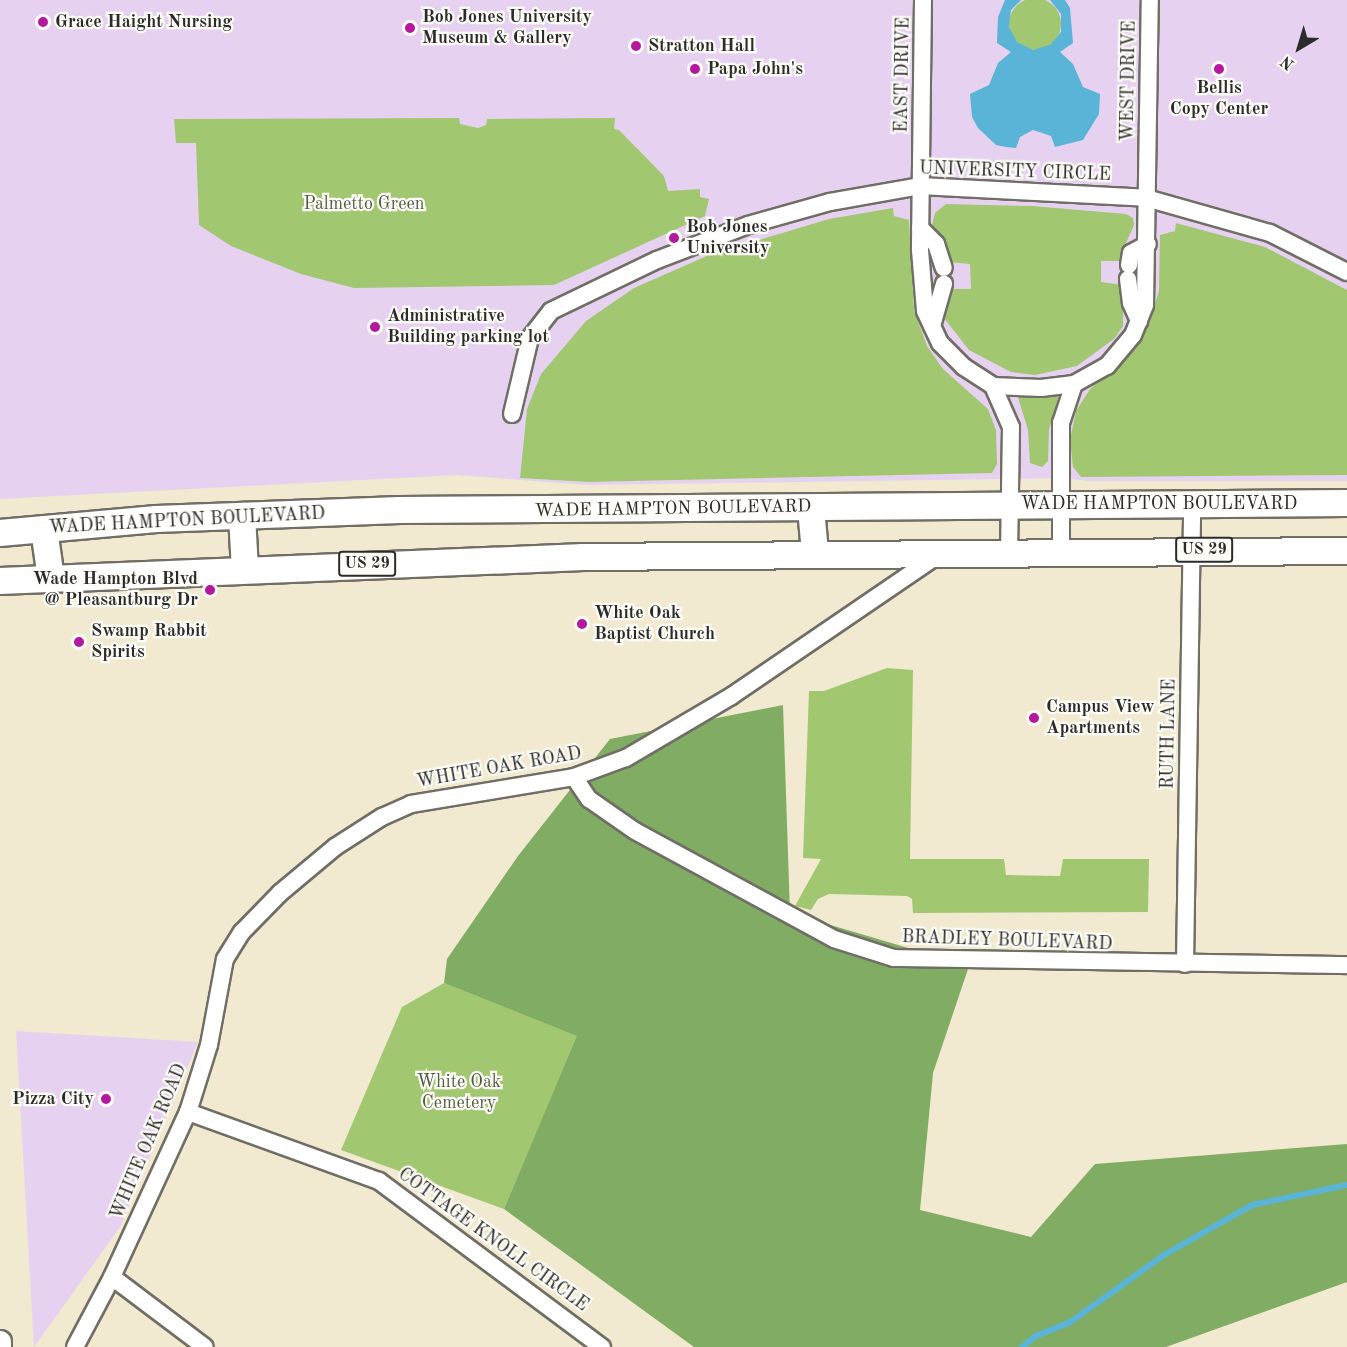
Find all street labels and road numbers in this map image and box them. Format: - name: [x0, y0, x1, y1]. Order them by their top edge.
- street label: EAST DRIVE: [891, 17, 915, 133]
- street label: WEST DRIVE: [1117, 20, 1141, 142]
- street label: UNIVERSITY CIRCLE: [919, 158, 1111, 186]
- street label: WADE HAMPTON BOULEVARD: [1021, 493, 1297, 515]
- street label: WADE HAMPTON BOULEVARD: [535, 496, 811, 522]
- street label: WADE HAMPTON BOULEVARD: [48, 503, 326, 539]
- road number: US 29: [1174, 537, 1234, 563]
- road number: US 29: [337, 551, 397, 577]
- street label: RUTH LANE: [1157, 679, 1181, 789]
- street label: WHITE OAK ROAD: [415, 743, 583, 793]
- street label: BRADLEY BOULEVARD: [901, 927, 1113, 955]
- street label: WHITE OAK ROAD: [106, 1061, 192, 1223]
- street label: COTTAGE KNOLL CIRCLE: [394, 1164, 592, 1316]

